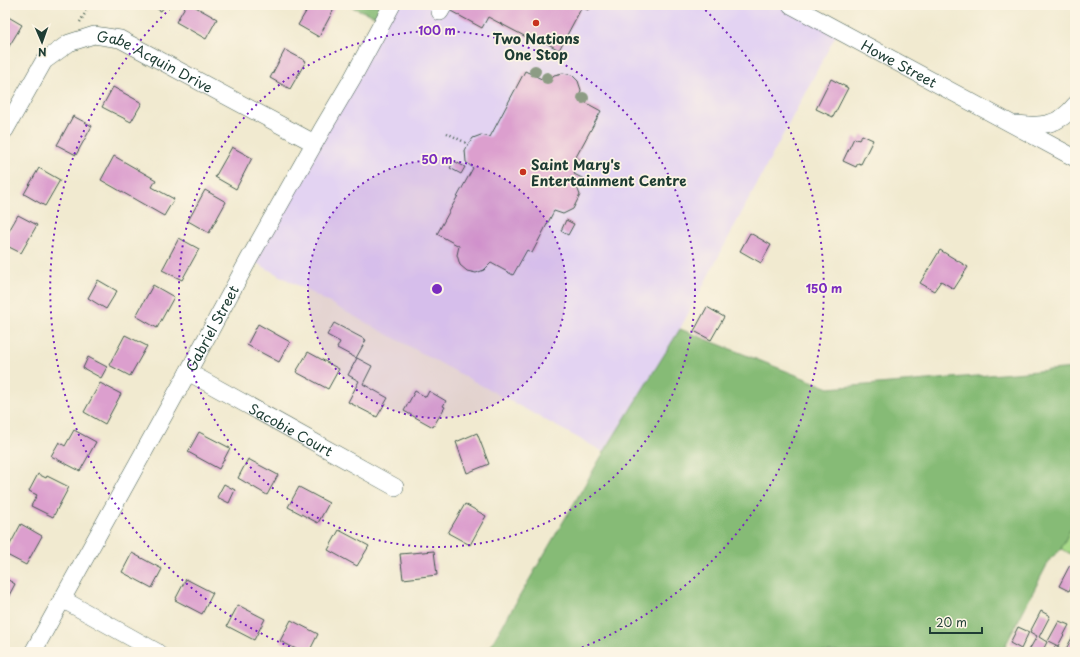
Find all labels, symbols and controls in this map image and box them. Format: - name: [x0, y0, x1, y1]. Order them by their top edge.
- marker: Two Nations One Stop: [531, 18, 541, 28]
- text: 100 m: [418, 21, 456, 39]
- north arrow: [22, 22, 62, 62]
- street label: Gabe Acquin Drive: [95, 25, 217, 97]
- place label: Two Nations One Stop: [492, 28, 580, 65]
- street label: Howe Street: [858, 34, 941, 92]
- text: N: [37, 44, 47, 61]
- text: 50 m: [421, 150, 453, 168]
- place label: Saint Mary's Entertainment Centre: [531, 154, 686, 191]
- marker: Saint Mary's Entertainment Centre: [518, 167, 528, 177]
- text: 150 m: [806, 279, 842, 297]
- street label: Gabriel Street: [180, 281, 244, 375]
- centre of rings: [430, 282, 444, 296]
- street label: Sacobie Court: [245, 397, 337, 461]
- scale bar: [930, 609, 982, 635]
- text: 20 m: [936, 613, 967, 631]

